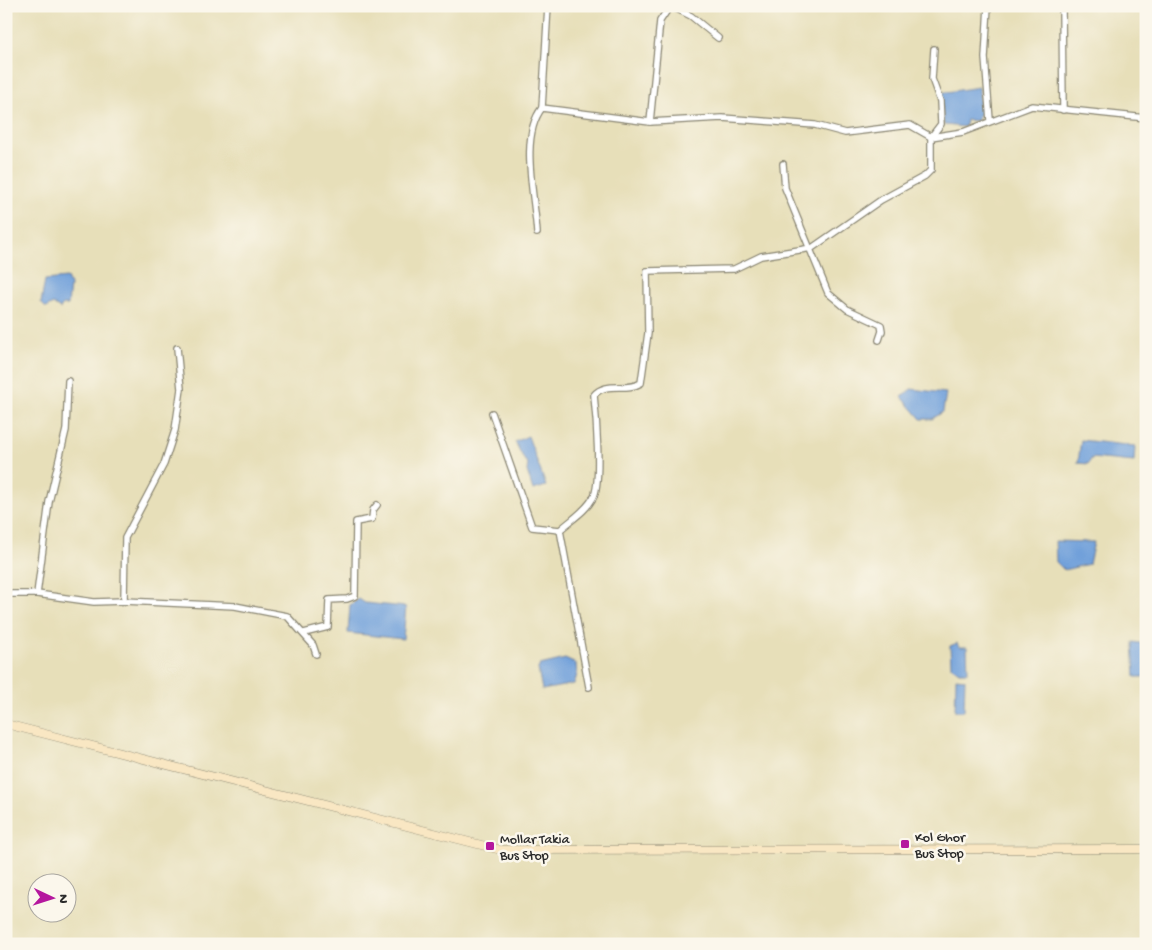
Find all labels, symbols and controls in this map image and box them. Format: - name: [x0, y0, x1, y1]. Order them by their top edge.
- place label: Kol Ghor Bus Stop: [914, 830, 966, 863]
- place label: Mollar Takia Bus Stop: [499, 832, 571, 865]
- marker: Kol Ghor Bus Stop: [899, 838, 911, 850]
- marker: Mollar Takia Bus Stop: [484, 840, 496, 852]
- north arrow: [28, 872, 78, 922]
- text: N: [54, 894, 71, 904]

